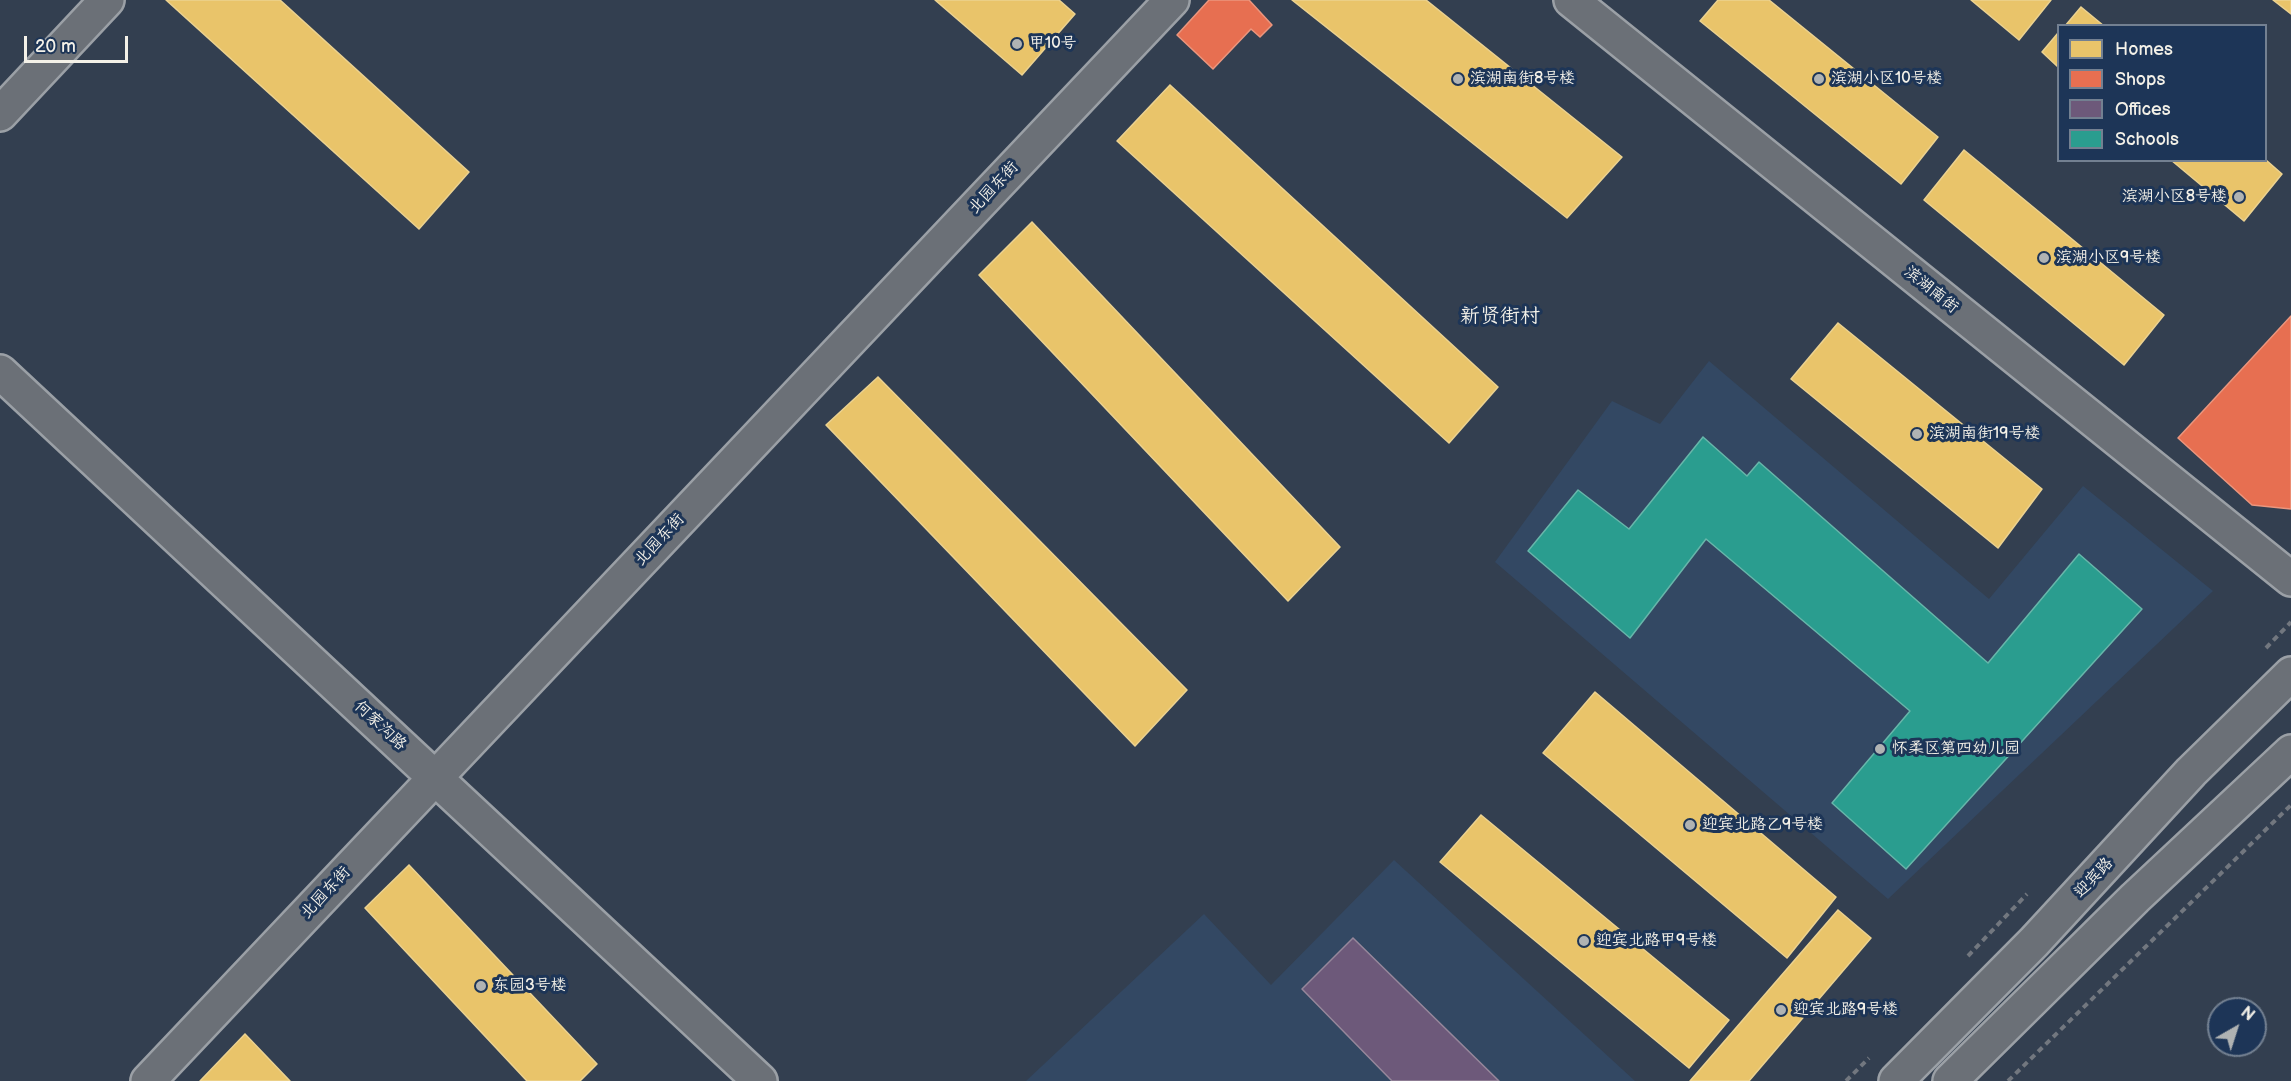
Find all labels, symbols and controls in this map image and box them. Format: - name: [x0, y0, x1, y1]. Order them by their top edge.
- scale bar: [27, 24, 130, 62]
- legend: [2057, 24, 2267, 162]
- place label: 甲10号: [1029, 34, 1077, 54]
- text: 20 m: [35, 36, 76, 57]
- marker: 甲10号: [1010, 37, 1024, 51]
- text: Homes: [2115, 39, 2173, 60]
- place label: 滨湖南街8号楼: [1470, 69, 1575, 89]
- place label: 滨湖小区10号楼: [1831, 69, 1943, 89]
- text: Shops: [2115, 69, 2165, 90]
- marker: 滨湖南街8号楼: [1451, 72, 1465, 86]
- marker: 滨湖小区10号楼: [1812, 72, 1826, 86]
- text: Offices: [2115, 99, 2171, 120]
- text: Schools: [2115, 129, 2179, 150]
- street label: 北园东街: [965, 158, 1023, 218]
- place label: 滨湖小区8号楼: [2122, 187, 2227, 207]
- marker: 滨湖小区8号楼: [2232, 190, 2246, 204]
- place label: 滨湖小区9号楼: [2056, 248, 2161, 268]
- marker: 滨湖小区9号楼: [2037, 251, 2051, 265]
- street label: 滨湖南街: [1900, 262, 1962, 318]
- district label: 新贤街村: [1460, 305, 1540, 329]
- place label: 滨湖南街19号楼: [1929, 424, 2040, 444]
- marker: 滨湖南街19号楼: [1910, 427, 1924, 441]
- street label: 北园东街: [631, 510, 689, 570]
- street label: 何家沟路: [350, 697, 410, 755]
- place label: 怀柔区第四幼儿园: [1892, 739, 2020, 759]
- marker: 怀柔区第四幼儿园: [1873, 742, 1887, 756]
- place label: 迎宾北路乙9号楼: [1702, 815, 1823, 835]
- marker: 迎宾北路乙9号楼: [1683, 818, 1697, 832]
- street label: 迎宾路: [2071, 854, 2117, 902]
- street label: 北园东街: [297, 863, 355, 923]
- place label: 迎宾北路甲9号楼: [1596, 931, 1717, 951]
- marker: 迎宾北路甲9号楼: [1577, 934, 1591, 948]
- place label: 东园3号楼: [493, 976, 567, 996]
- marker: 东园3号楼: [474, 979, 488, 993]
- north arrow: [2207, 997, 2267, 1057]
- place label: 迎宾北路9号楼: [1793, 1000, 1898, 1020]
- marker: 迎宾北路9号楼: [1774, 1003, 1788, 1017]
- text: N: [2237, 1003, 2258, 1025]

